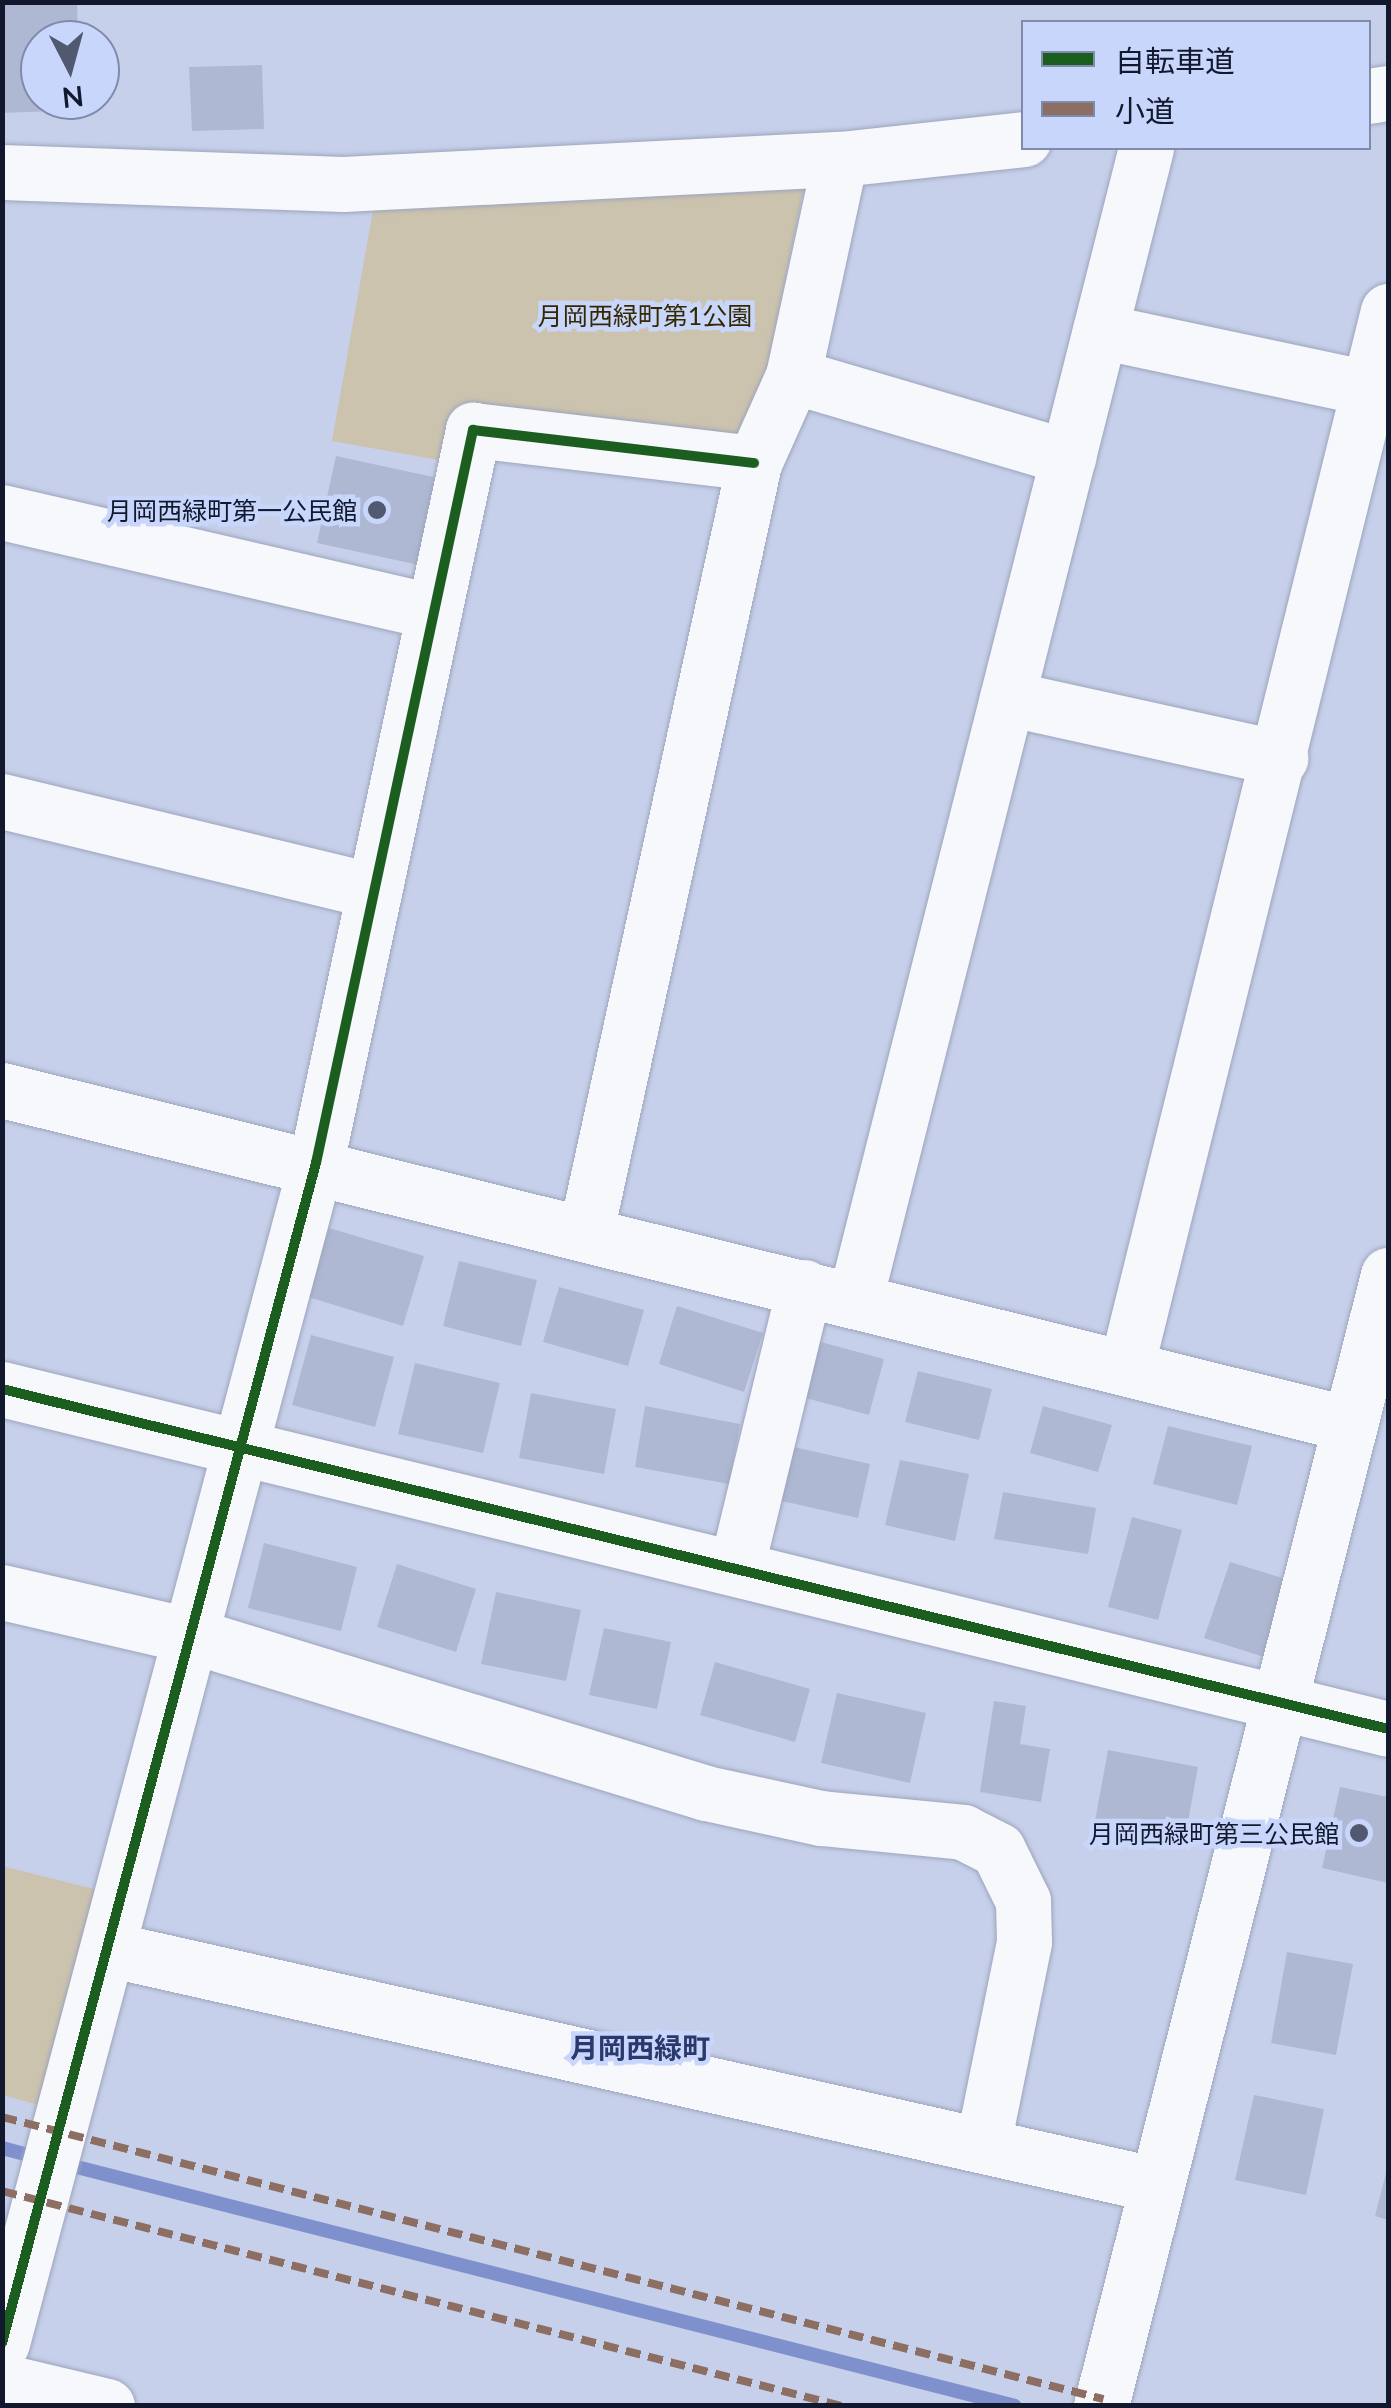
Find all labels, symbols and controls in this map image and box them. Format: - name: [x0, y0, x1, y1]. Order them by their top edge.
- north arrow: [20, 20, 120, 120]
- legend: [1021, 20, 1371, 150]
- text: 自転車道: [1115, 42, 1235, 78]
- text: N: [60, 80, 85, 116]
- text: 小道: [1115, 92, 1175, 128]
- park label: 月岡西緑町第1公園: [538, 300, 752, 330]
- place label: 月岡西緑町第一公民館: [107, 495, 357, 525]
- marker: 月岡西緑町第一公民館: [366, 499, 388, 521]
- place label: 月岡西緑町第三公民館: [1089, 1818, 1339, 1848]
- marker: 月岡西緑町第三公民館: [1348, 1822, 1370, 1844]
- district label: 月岡西緑町: [570, 2030, 710, 2064]

